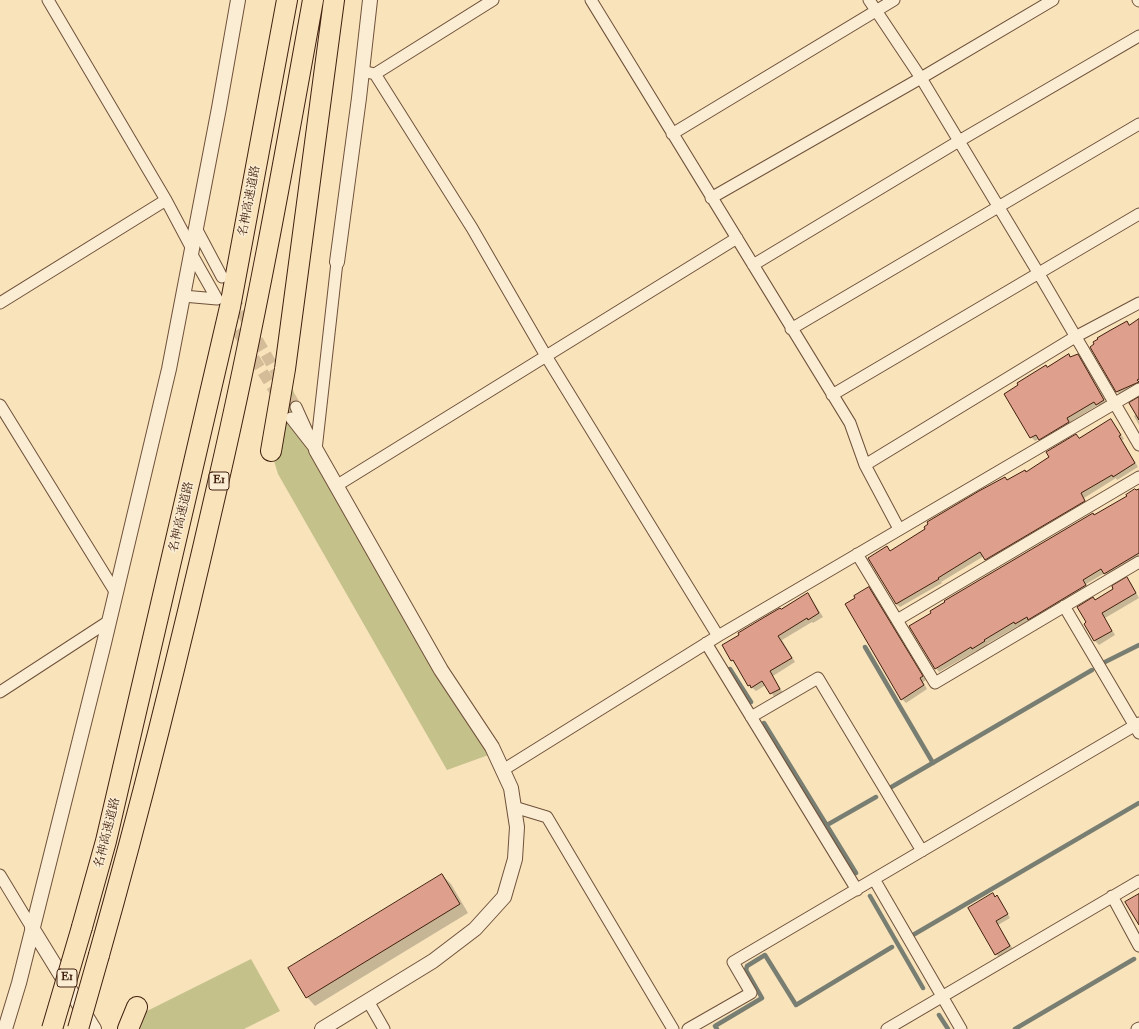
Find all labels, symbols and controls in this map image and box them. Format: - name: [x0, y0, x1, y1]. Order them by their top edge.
- street label: 名神高速道路: [236, 164, 264, 238]
- road number: E1: [209, 472, 229, 490]
- street label: 名神高速道路: [167, 480, 197, 554]
- street label: 名神高速道路: [92, 796, 124, 870]
- road number: E1: [57, 969, 77, 987]

